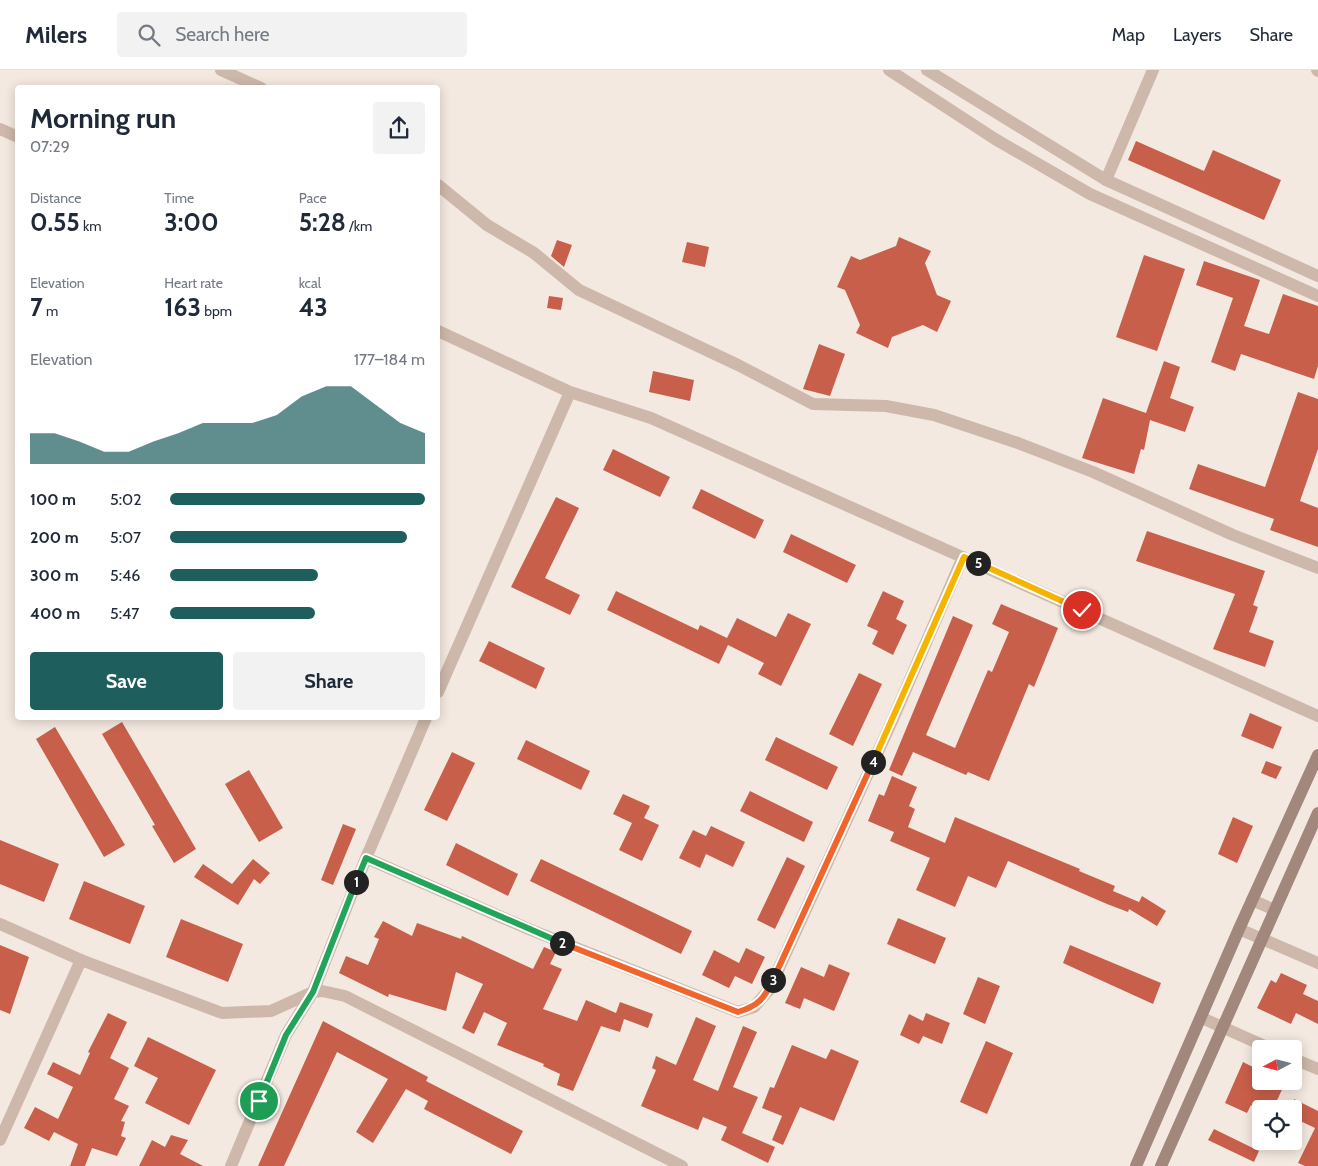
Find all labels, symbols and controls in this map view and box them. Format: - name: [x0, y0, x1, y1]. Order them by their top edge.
- search box: [117, 12, 467, 57]
- text: Milers: [25, 20, 87, 49]
- icon: search: [135, 21, 163, 49]
- text: Search here: [175, 23, 270, 46]
- text: Map: [1112, 24, 1145, 46]
- text: Layers: [1173, 24, 1222, 46]
- text: Share: [1250, 24, 1293, 46]
- text: Morning run: [30, 101, 176, 135]
- button: share: [373, 102, 425, 154]
- text: 07:29: [30, 137, 70, 156]
- text: Distance: [30, 189, 82, 207]
- text: Time: [164, 189, 194, 207]
- text: Pace: [299, 189, 327, 207]
- text: 0.55: [30, 207, 80, 237]
- text: 3:00: [164, 207, 219, 237]
- text: 5:28: [299, 207, 346, 237]
- text: km: [80, 217, 101, 235]
- text: /km: [346, 217, 372, 235]
- text: Elevation: [30, 274, 85, 292]
- text: Heart rate: [164, 274, 223, 292]
- text: kcal: [299, 274, 321, 292]
- text: 7: [30, 292, 43, 322]
- text: 163: [164, 292, 201, 322]
- text: 43: [299, 292, 328, 322]
- text: m: [43, 302, 58, 320]
- text: bpm: [201, 302, 232, 320]
- text: Elevation: [30, 350, 93, 369]
- text: 177–184 m: [354, 350, 425, 369]
- text: 100 m: [30, 490, 76, 509]
- text: 5:02: [110, 490, 142, 509]
- text: 200 m: [30, 528, 79, 547]
- text: 5:07: [110, 528, 141, 547]
- pin: 5: [966, 550, 990, 576]
- text: 5: [975, 554, 982, 572]
- text: 300 m: [30, 566, 79, 585]
- text: 5:46: [110, 566, 140, 585]
- pin: [1061, 589, 1103, 631]
- icon: check: [1068, 596, 1096, 624]
- text: 400 m: [30, 604, 80, 623]
- text: 5:47: [110, 604, 139, 623]
- button: Save: [30, 652, 223, 710]
- button: Share: [233, 652, 425, 710]
- pin: 4: [860, 750, 886, 774]
- text: 4: [869, 753, 878, 771]
- pin: 1: [344, 870, 368, 894]
- text: 1: [354, 873, 359, 891]
- pin: 2: [550, 930, 574, 956]
- text: 2: [559, 934, 566, 952]
- pin: 3: [760, 968, 786, 992]
- text: 3: [770, 971, 777, 989]
- north arrow: [1252, 1040, 1302, 1090]
- map controls: [1252, 1040, 1302, 1150]
- pin: [238, 1080, 280, 1122]
- icon: arrive: [245, 1087, 273, 1115]
- button: locate: [1252, 1100, 1302, 1150]

